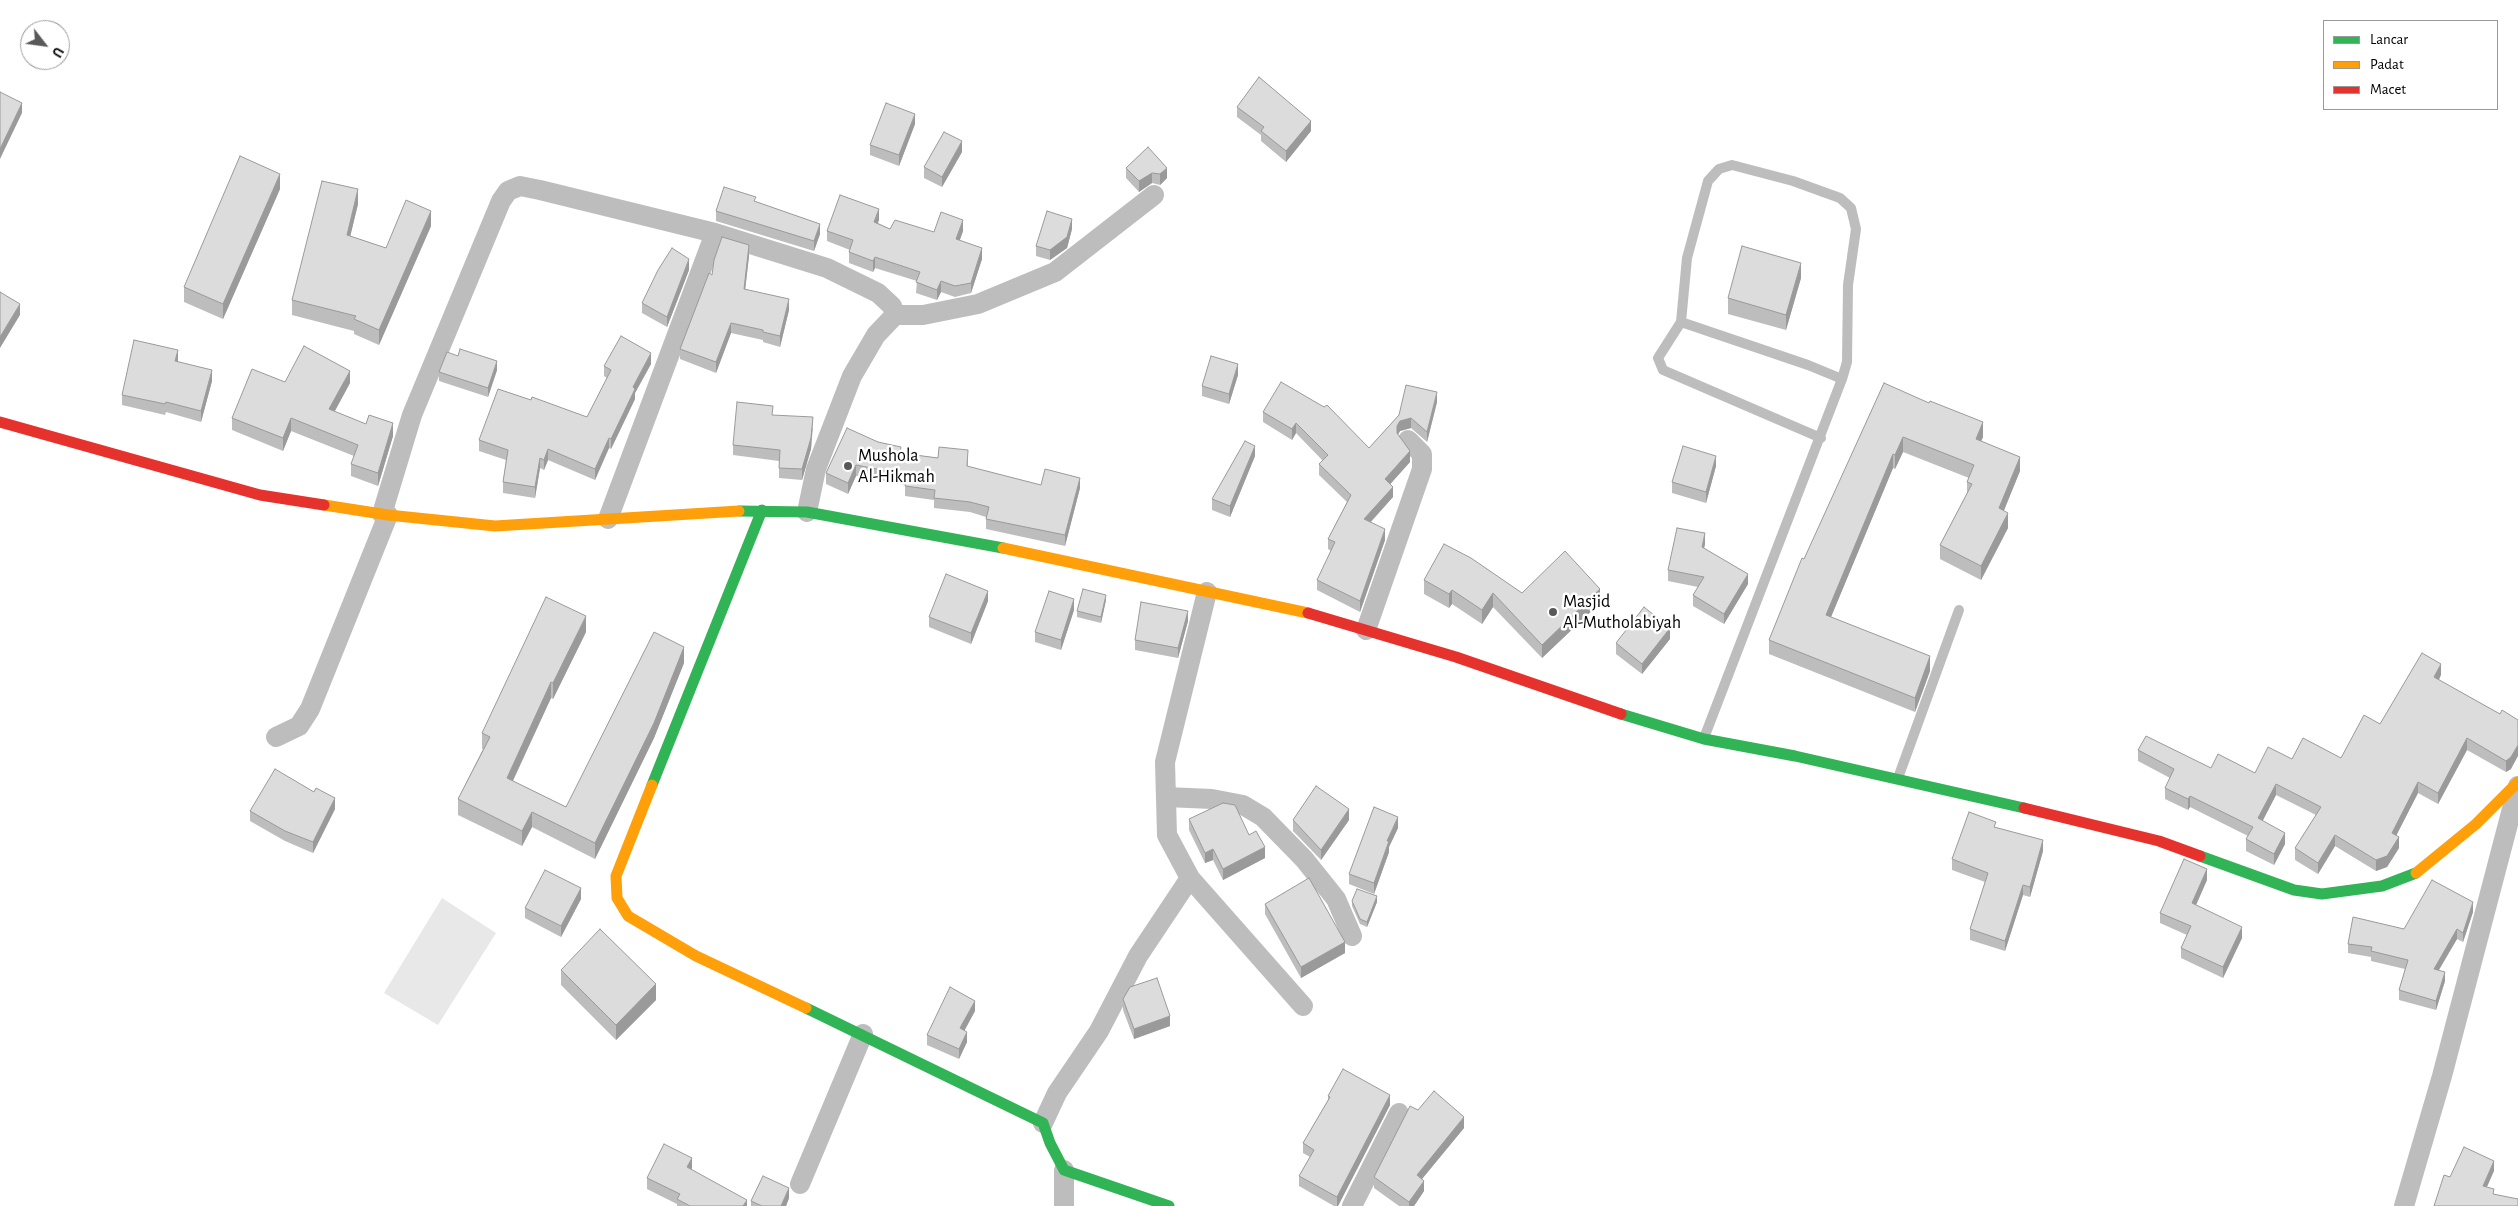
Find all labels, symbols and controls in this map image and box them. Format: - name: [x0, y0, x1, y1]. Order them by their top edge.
- north arrow: [20, 20, 70, 70]
- legend: [2323, 20, 2498, 110]
- text: Lancar: [2370, 32, 2408, 47]
- text: U: [49, 45, 65, 59]
- text: Padat: [2370, 57, 2404, 72]
- text: Macet: [2370, 82, 2406, 97]
- place label: Mushola Al-Hikmah: [858, 445, 935, 488]
- marker: Mushola Al-Hikmah: [842, 460, 854, 472]
- place label: Masjid Al-Mutholabiyah: [1563, 591, 1681, 634]
- marker: Masjid Al-Mutholabiyah: [1547, 606, 1559, 618]

